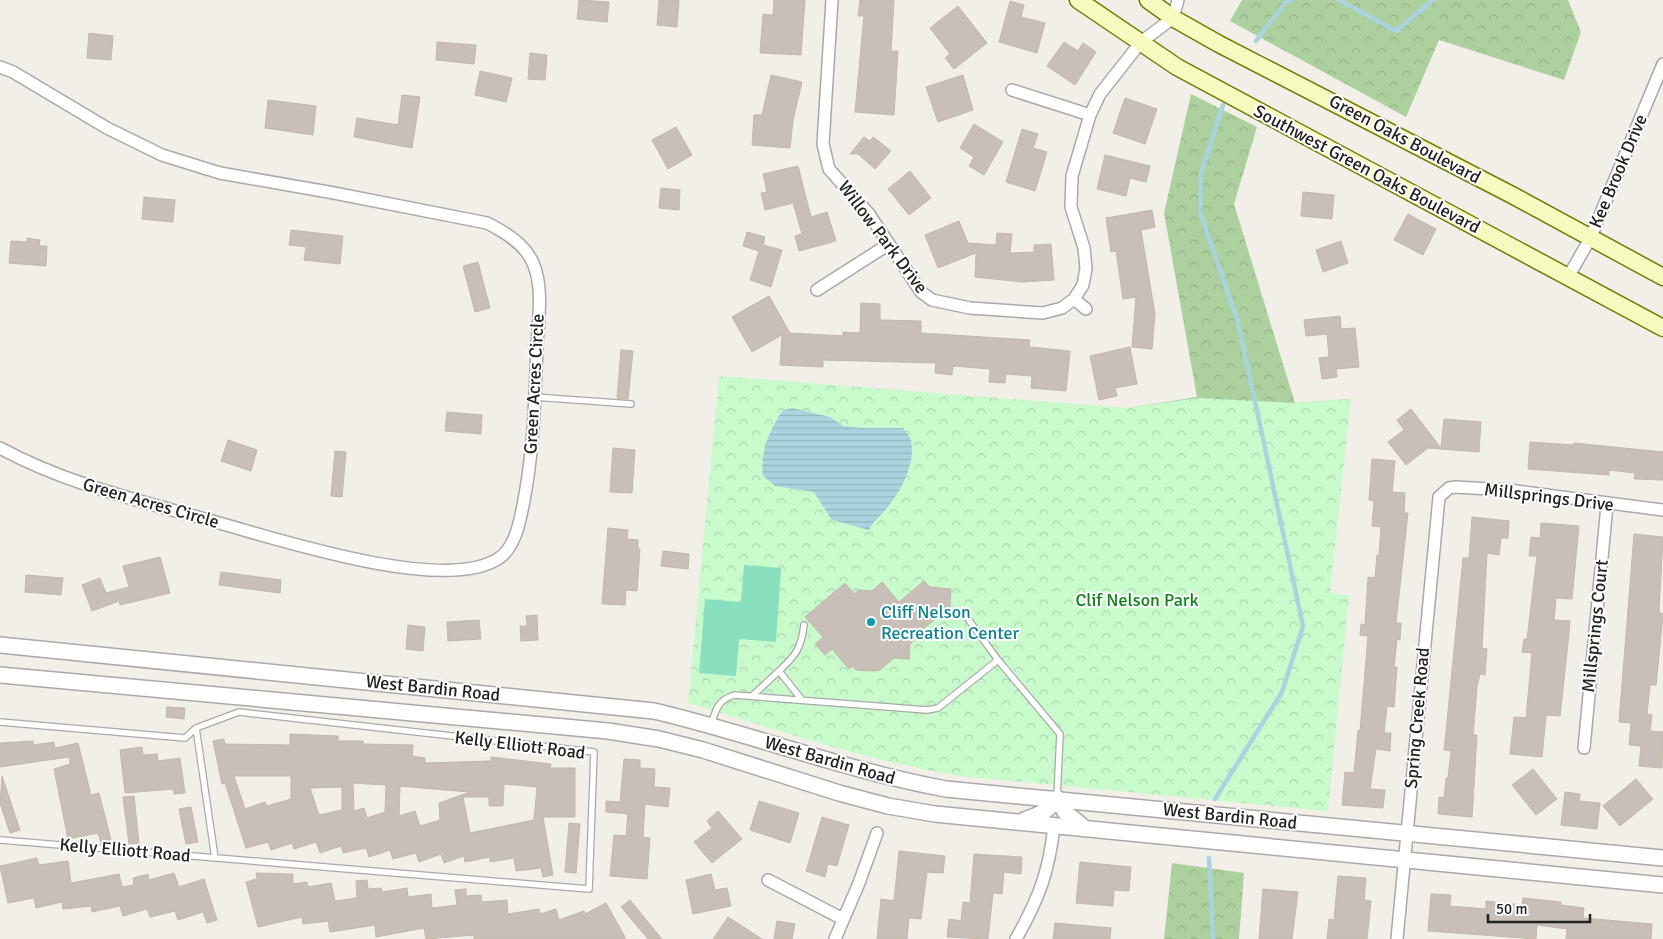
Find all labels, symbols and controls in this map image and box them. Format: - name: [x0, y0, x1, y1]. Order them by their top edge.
- street label: Green Oaks Boulevard: [1325, 90, 1485, 188]
- street label: Southwest Green Oaks Boulevard: [1250, 100, 1484, 238]
- street label: Kee Brook Drive: [1584, 111, 1652, 231]
- street label: Willow Park Drive: [833, 176, 933, 298]
- street label: Green Acres Circle: [519, 313, 549, 455]
- street label: Green Acres Circle: [80, 473, 222, 533]
- street label: Millsprings Drive: [1483, 478, 1615, 516]
- street label: Millsprings Court: [1577, 559, 1613, 693]
- park label: Clif Nelson Park: [1076, 589, 1198, 611]
- place label: Cliff Nelson Recreation Center: [881, 601, 1019, 644]
- marker: Cliff Nelson Recreation Center: [865, 616, 877, 628]
- street label: Spring Creek Road: [1400, 647, 1434, 789]
- street label: West Bardin Road: [365, 670, 501, 706]
- street label: Kelly Elliott Road: [453, 726, 587, 764]
- street label: West Bardin Road: [762, 731, 898, 789]
- street label: West Bardin Road: [1162, 798, 1298, 834]
- street label: Kelly Elliott Road: [58, 833, 192, 867]
- scale bar: [1488, 892, 1590, 924]
- text: 50 m: [1496, 900, 1527, 918]

